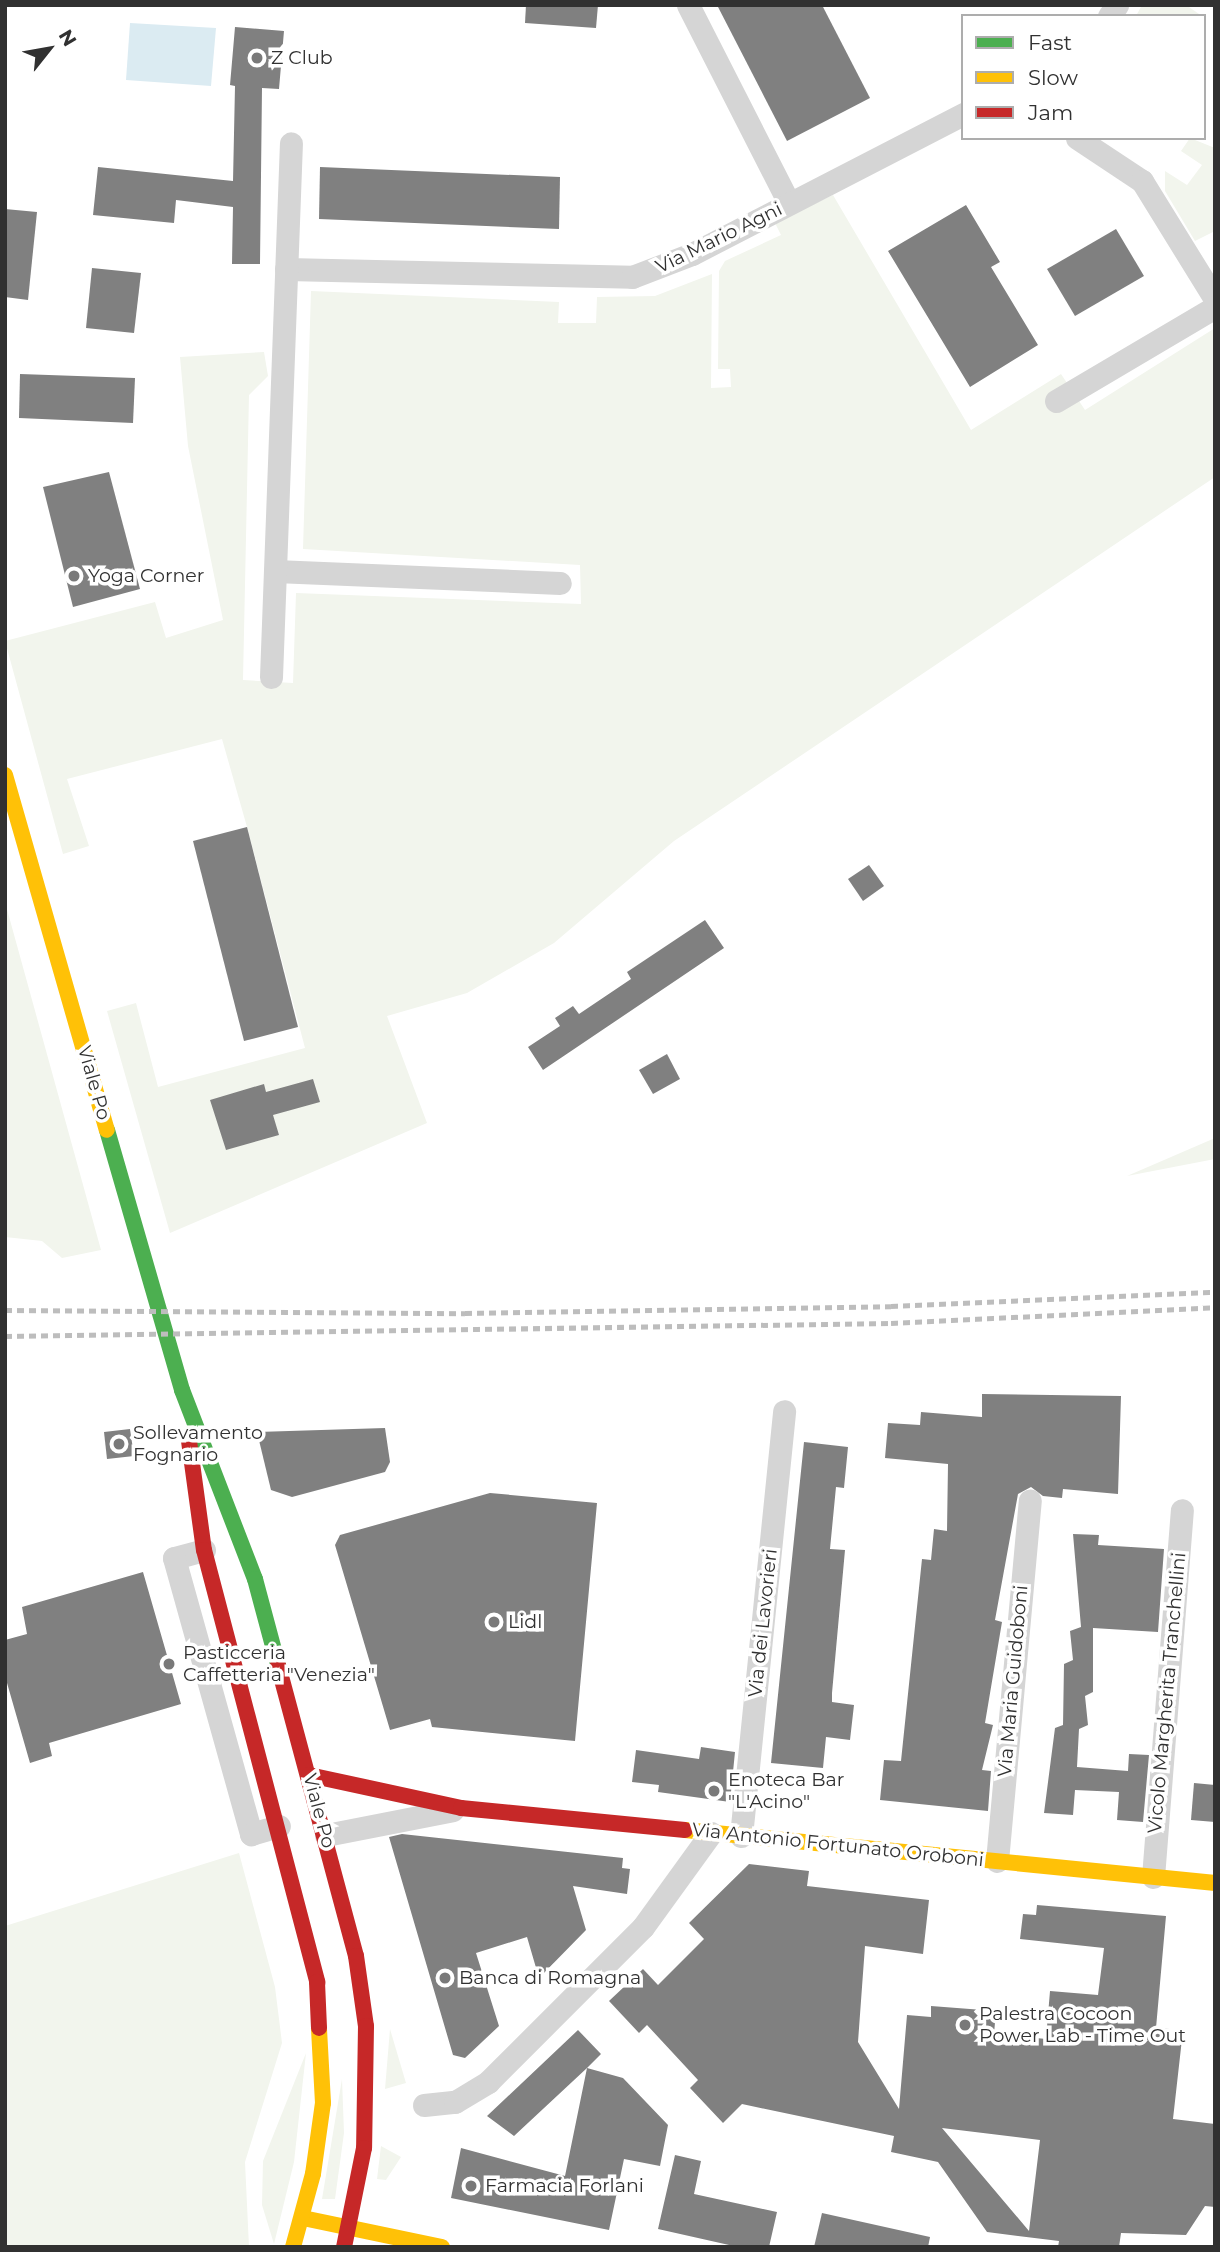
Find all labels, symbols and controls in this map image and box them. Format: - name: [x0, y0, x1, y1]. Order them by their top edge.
- north arrow: [14, 14, 84, 84]
- legend: [961, 14, 1206, 140]
- text: N: [54, 25, 81, 50]
- text: Fast: [1028, 30, 1072, 55]
- place label: Z Club: [271, 47, 333, 69]
- marker: Z Club: [249, 50, 265, 66]
- text: Slow: [1028, 65, 1078, 90]
- text: Jam: [1028, 100, 1073, 125]
- street label: Via Mario Agni: [652, 198, 786, 278]
- place label: Yoga Corner: [88, 565, 204, 587]
- marker: Yoga Corner: [66, 568, 82, 584]
- street label: Viale Po: [73, 1043, 115, 1123]
- place label: Sollevamento Fognario: [133, 1422, 263, 1466]
- marker: Sollevamento Fognario: [111, 1436, 127, 1452]
- street label: Via dei Lavorieri: [744, 1547, 782, 1699]
- street label: Vicolo Margherita Tranchellini: [1143, 1551, 1191, 1835]
- street label: Via Maria Guidoboni: [993, 1584, 1033, 1778]
- place label: Lidl: [508, 1611, 542, 1633]
- marker: Lidl: [486, 1614, 502, 1630]
- place label: Pasticceria Caffetteria "Venezia": [183, 1642, 375, 1686]
- marker: Pasticceria Caffetteria "Venezia": [161, 1656, 177, 1672]
- place label: Enoteca Bar "L'Acino": [728, 1769, 844, 1813]
- street label: Viale Po: [298, 1771, 340, 1851]
- marker: Enoteca Bar "L'Acino": [706, 1783, 722, 1799]
- street label: Via Antonio Fortunato Oroboni: [691, 1818, 985, 1872]
- place label: Banca di Romagna: [459, 1967, 641, 1989]
- marker: Banca di Romagna: [437, 1970, 453, 1986]
- place label: Palestra Cocoon Power Lab - Time Out: [979, 2003, 1186, 2047]
- marker: Palestra Cocoon Power Lab - Time Out: [957, 2017, 973, 2033]
- place label: Farmacia Forlani: [485, 2175, 644, 2197]
- marker: Farmacia Forlani: [463, 2178, 479, 2194]

